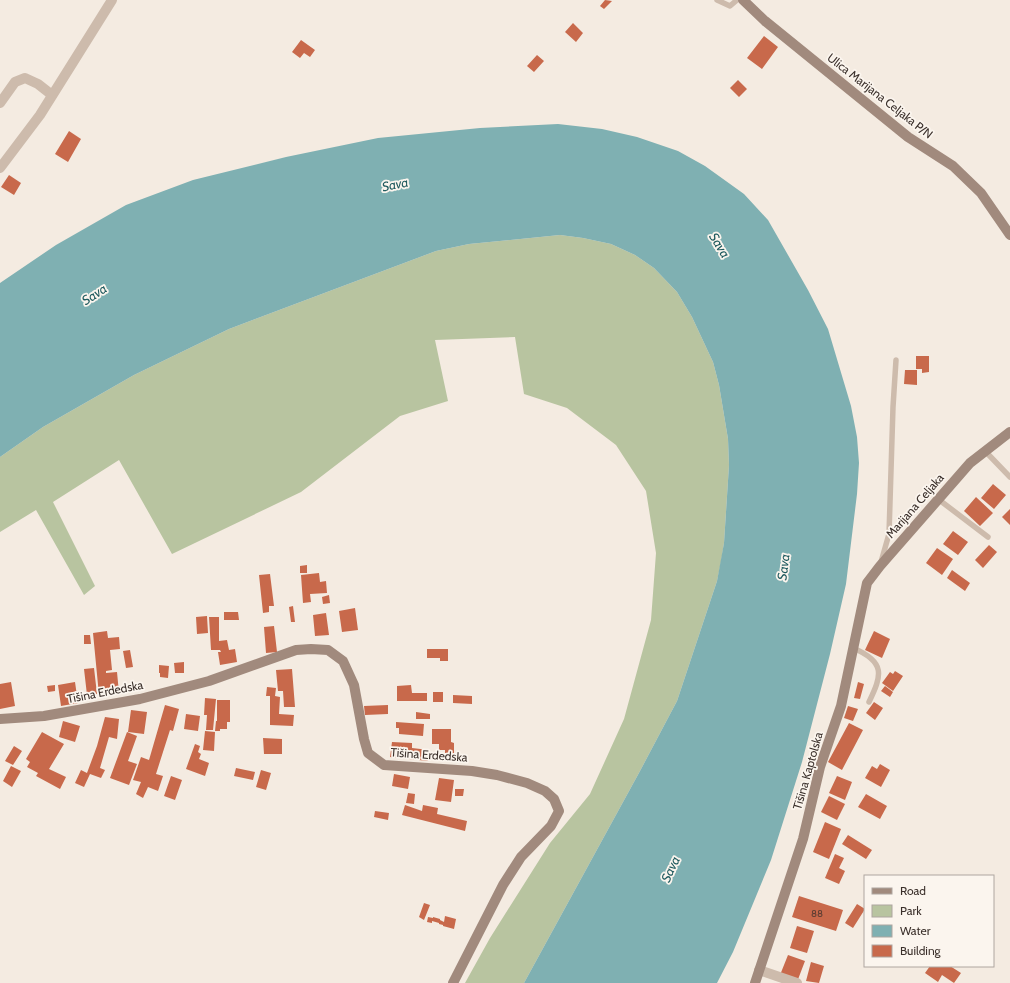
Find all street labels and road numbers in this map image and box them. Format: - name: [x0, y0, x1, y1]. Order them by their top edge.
- street label: Ulica Marijana Celjaka P/N: [824, 50, 936, 142]
- street label: Marijana Celjaka: [882, 470, 947, 541]
- street label: Tišina Erdedska: [66, 677, 144, 706]
- street label: Tišina Kaptolska: [789, 730, 826, 811]
- street label: Tišina Erdedska: [390, 744, 468, 765]

